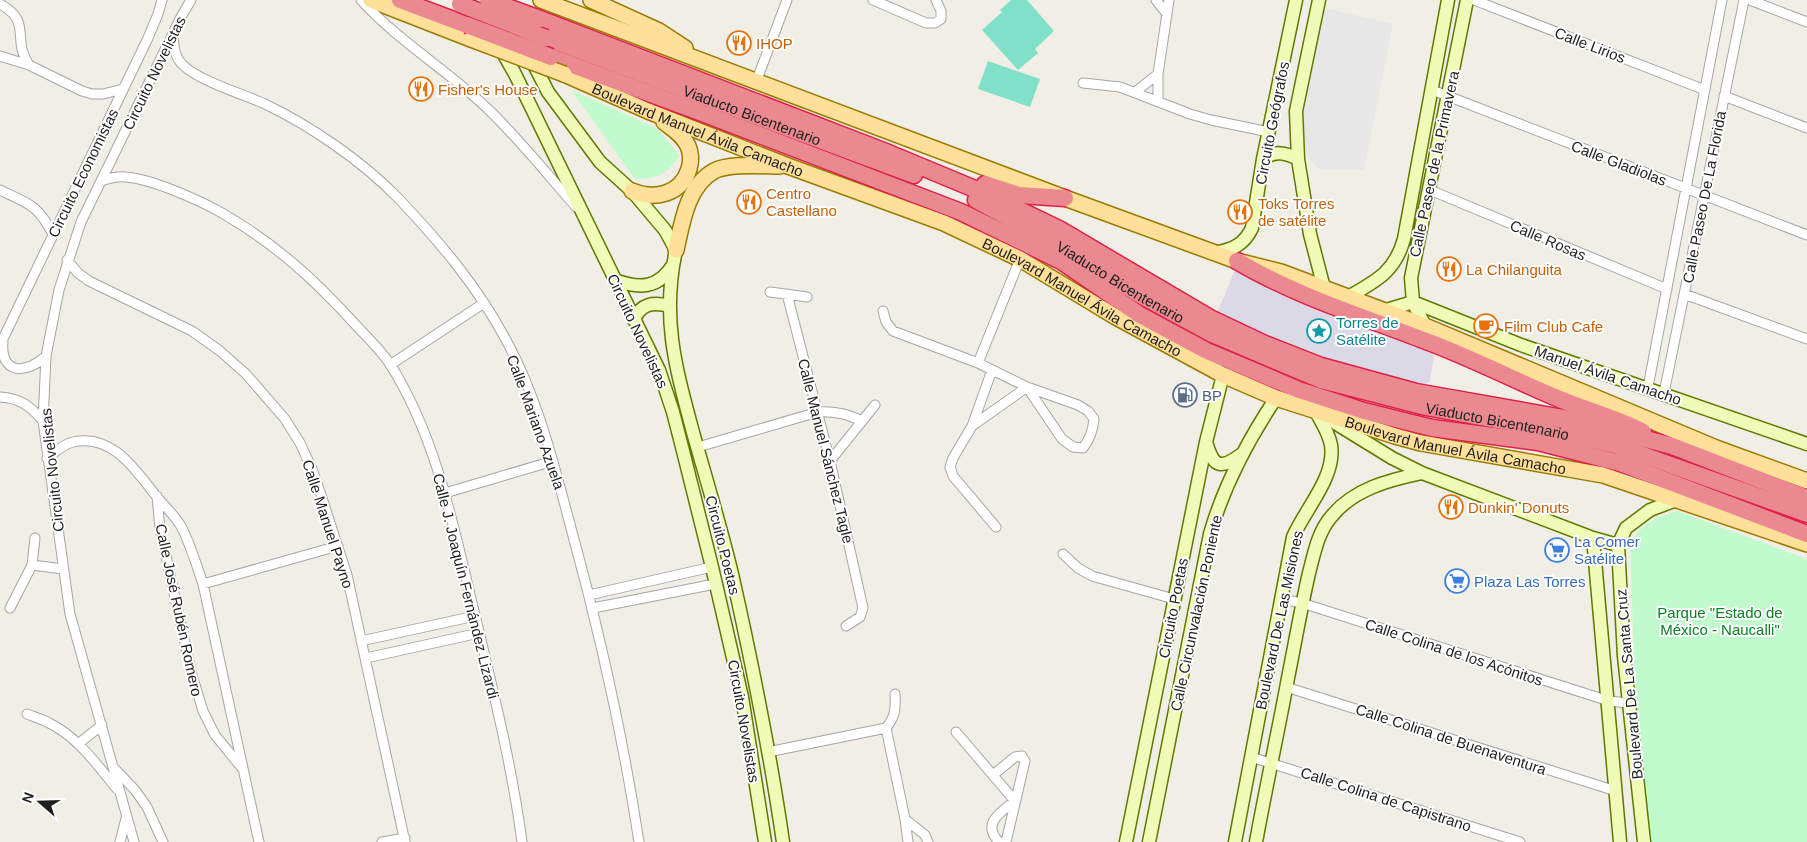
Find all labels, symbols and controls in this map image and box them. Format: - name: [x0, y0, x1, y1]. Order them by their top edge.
- street label: Circuito Novelistas: [119, 13, 189, 133]
- street label: Calle Lirios: [1552, 24, 1628, 66]
- restaurant icon: IHOP: [726, 30, 752, 56]
- place label: IHOP: [756, 35, 793, 52]
- street label: Circuito Geógrafos: [1252, 60, 1292, 186]
- street label: Calle Paseo de la Primavera: [1406, 69, 1462, 259]
- restaurant icon: Fisher's House: [408, 76, 434, 102]
- street label: Boulevard Manuel Ávila Camacho: [590, 79, 806, 179]
- place label: Fisher's House: [438, 81, 538, 98]
- street label: Viaducto Bicentenario: [681, 81, 823, 148]
- street label: Circuito Economistas: [44, 106, 122, 240]
- street label: Calle Paseo De La Florida: [1679, 109, 1729, 285]
- street label: Calle Gladiolas: [1569, 137, 1669, 189]
- place label: Centro Castellano: [766, 185, 837, 219]
- restaurant icon: Centro Castellano: [736, 189, 762, 215]
- place label: Toks Torres de satélite: [1258, 195, 1334, 229]
- restaurant icon: Toks Torres de satélite: [1227, 199, 1253, 225]
- street label: Calle Rosas: [1507, 216, 1589, 264]
- street label: Boulevard Manuel Ávila Camacho: [980, 234, 1185, 359]
- street label: Viaducto Bicentenario: [1054, 237, 1187, 326]
- restaurant icon: La Chilanguita: [1436, 256, 1462, 282]
- place label: La Chilanguita: [1466, 261, 1563, 278]
- street label: Circuito Novelistas: [604, 271, 672, 391]
- cafe icon: Film Club Cafe: [1473, 313, 1499, 339]
- place label: Torres de Satélite: [1336, 314, 1399, 348]
- place icon: Torres de Satélite: [1306, 318, 1332, 344]
- place label: Film Club Cafe: [1504, 318, 1603, 335]
- street label: Manuel Ávila Camacho: [1532, 342, 1684, 408]
- street label: Calle Mariano Azuela: [504, 352, 568, 492]
- street label: Calle Manuel Sánchez Tagle: [795, 357, 857, 545]
- fuel station icon: BP: [1172, 382, 1198, 408]
- place label: BP: [1202, 387, 1222, 404]
- street label: Viaducto Bicentenario: [1424, 399, 1571, 443]
- street label: Circuito Novelistas: [37, 407, 67, 533]
- street label: Boulevard Manuel Ávila Camacho: [1343, 412, 1567, 477]
- street label: Calle Manuel Payno: [299, 458, 357, 590]
- street label: Calle J. Joaquín Fernández Lizardi: [430, 471, 502, 701]
- street label: Circuito Poetas: [702, 494, 744, 596]
- restaurant icon: Dunkin' Donuts: [1438, 494, 1464, 520]
- place label: Dunkin' Donuts: [1468, 499, 1569, 516]
- street label: Calle Circunvalación Poniente: [1167, 513, 1225, 713]
- street label: Calle José Rubén Romero: [152, 522, 206, 698]
- street label: Boulevard De Las Misiones: [1252, 529, 1306, 711]
- place label: La Comer Satélite: [1574, 533, 1640, 567]
- supermarket icon: La Comer Satélite: [1544, 537, 1570, 563]
- street label: Circuito Poetas: [1155, 556, 1191, 660]
- supermarket icon: Plaza Las Torres: [1444, 568, 1470, 594]
- place label: Plaza Las Torres: [1474, 573, 1585, 590]
- street label: Boulevard De La Santa Cruz: [1612, 588, 1646, 780]
- park label: Parque "Estado de México - Naucalli": [1657, 604, 1783, 638]
- street label: Calle Colina de los Acónitos: [1363, 615, 1545, 689]
- street label: Circuito Novelistas: [725, 658, 763, 784]
- street label: Calle Colina de Buenaventura: [1354, 700, 1549, 778]
- street label: Calle Colina de Capistrano: [1299, 763, 1473, 835]
- north arrow: [15, 777, 65, 827]
- text: N: [19, 790, 37, 805]

